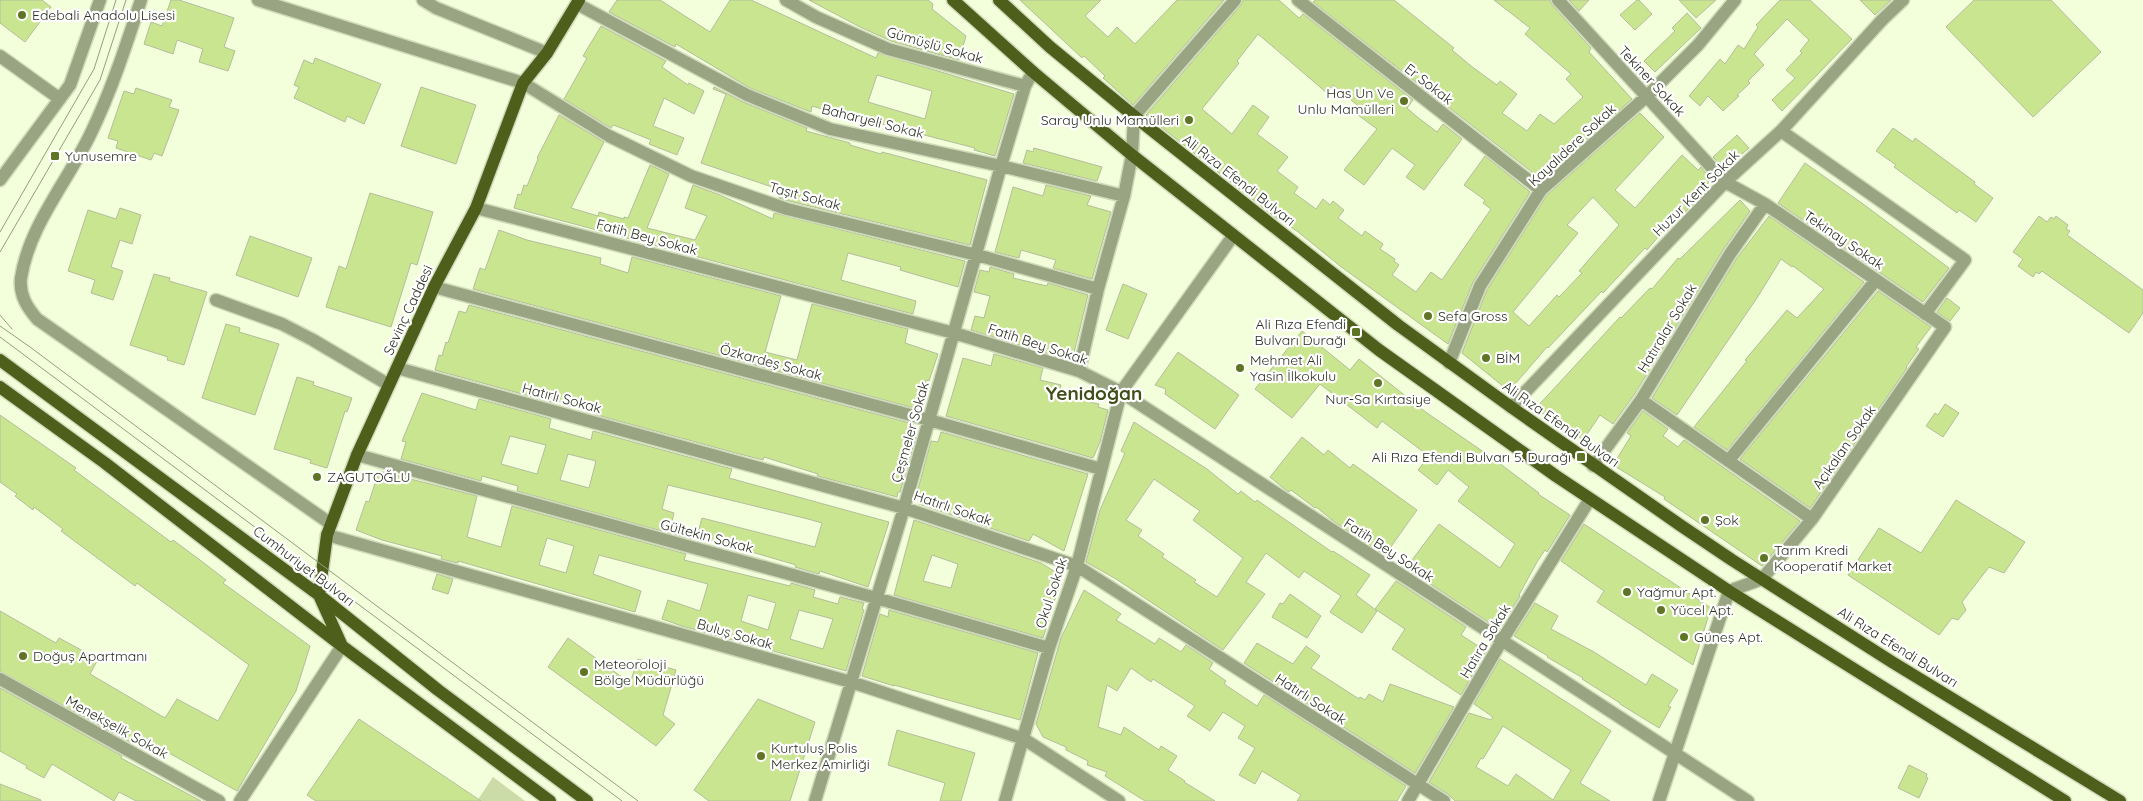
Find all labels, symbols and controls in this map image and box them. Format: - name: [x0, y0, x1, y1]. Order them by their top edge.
- place label: Edebali Anadolu Lisesi: [32, 6, 175, 24]
- marker: Edebali Anadolu Lisesi: [16, 9, 28, 21]
- street label: Gümüşlü Sokak: [885, 23, 985, 67]
- street label: Tekiner Sokak: [1615, 42, 1689, 120]
- street label: Er Sokak: [1401, 59, 1457, 109]
- place label: Has Un Ve Unlu Mamülleri: [1298, 84, 1394, 118]
- marker: Has Un Ve Unlu Mamülleri: [1398, 95, 1410, 107]
- street label: Baharyeli Sokak: [820, 100, 926, 142]
- street label: Kayalıdere Sokak: [1524, 100, 1620, 190]
- place label: Saray Unlu Mamülleri: [1041, 111, 1179, 129]
- marker: Saray Unlu Mamülleri: [1183, 114, 1195, 126]
- street label: Ali Rıza Efendi Bulvarı: [1179, 130, 1299, 230]
- street label: Huzur Kent Sokak: [1649, 146, 1743, 240]
- place label: Yunusemre: [65, 147, 137, 165]
- marker: Yunusemre: [49, 150, 61, 162]
- street label: Taşıt Sokak: [767, 178, 843, 214]
- street label: Tekinay Sokak: [1800, 206, 1888, 274]
- street label: Fatih Bey Sokak: [594, 215, 700, 259]
- street label: Sevinç Caddesi: [379, 262, 437, 358]
- street label: Hatıralar Sokak: [1633, 280, 1701, 376]
- place label: Sefa Gross: [1438, 307, 1508, 325]
- marker: Sefa Gross: [1422, 310, 1434, 322]
- place label: Ali Rıza Efendi Bulvarı Durağı: [1255, 315, 1346, 349]
- street label: Fatih Bey Sokak: [986, 319, 1090, 369]
- marker: Ali Rıza Efendi Bulvarı Durağı: [1350, 326, 1362, 338]
- street label: Özkardeş Sokak: [718, 340, 824, 384]
- place label: BİM: [1496, 349, 1520, 367]
- place label: Mehmet Ali Yasin İlkokulu: [1250, 351, 1336, 385]
- marker: BİM: [1480, 352, 1492, 364]
- marker: Mehmet Ali Yasin İlkokulu: [1234, 362, 1246, 374]
- marker: Nur-Sa Kırtasiye: [1372, 377, 1384, 389]
- street label: Ali Rıza Efendi Bulvarı: [1499, 377, 1623, 471]
- street label: Hatırlı Sokak: [520, 379, 604, 417]
- street label: Çeşmeler Sokak: [887, 379, 933, 485]
- district label: Yenidoğan: [1046, 381, 1142, 405]
- place label: Nur-Sa Kırtasiye: [1325, 390, 1431, 408]
- street label: Açıkalan Sokak: [1808, 401, 1880, 493]
- place label: Ali Rıza Efendi Bulvarı 5. Durağı: [1372, 448, 1571, 466]
- marker: Ali Rıza Efendi Bulvarı 5. Durağı: [1575, 451, 1587, 463]
- place label: ZAGUTOĞLU: [327, 468, 411, 486]
- marker: ZAGUTOĞLU: [311, 471, 323, 483]
- street label: Hatırlı Sokak: [912, 486, 994, 530]
- place label: Şok: [1715, 511, 1739, 529]
- street label: Fatih Bey Sokak: [1340, 514, 1438, 586]
- marker: Şok: [1699, 514, 1711, 526]
- street label: Gültekin Sokak: [659, 515, 755, 557]
- street label: Cumhuriyet Bulvarı: [250, 522, 358, 610]
- place label: Tarım Kredi Kooperatif Market: [1774, 541, 1892, 575]
- marker: Tarım Kredi Kooperatif Market: [1758, 552, 1770, 564]
- street label: Okul Sokak: [1031, 556, 1071, 630]
- place label: Yağmur Apt.: [1637, 583, 1716, 601]
- marker: Yağmur Apt.: [1621, 586, 1633, 598]
- street label: Hatıra Sokak: [1456, 601, 1514, 681]
- place label: Yücel Apt.: [1671, 601, 1734, 619]
- street label: Ali Rıza Efendi Bulvarı: [1835, 603, 1961, 691]
- marker: Yücel Apt.: [1655, 604, 1667, 616]
- street label: Buluş Sokak: [695, 615, 775, 653]
- place label: Güneş Apt.: [1694, 628, 1763, 646]
- marker: Güneş Apt.: [1678, 631, 1690, 643]
- place label: Doğuş Apartmanı: [33, 647, 147, 665]
- marker: Doğuş Apartmanı: [17, 650, 29, 662]
- place label: Meteoroloji Bölge Müdürlüğü: [594, 655, 704, 689]
- marker: Meteoroloji Bölge Müdürlüğü: [578, 666, 590, 678]
- street label: Hatırlı Sokak: [1272, 669, 1350, 729]
- street label: Menekşelik Sokak: [62, 691, 172, 763]
- place label: Kurtuluş Polis Merkez Amirliği: [771, 739, 870, 773]
- marker: Kurtuluş Polis Merkez Amirliği: [755, 750, 767, 762]

